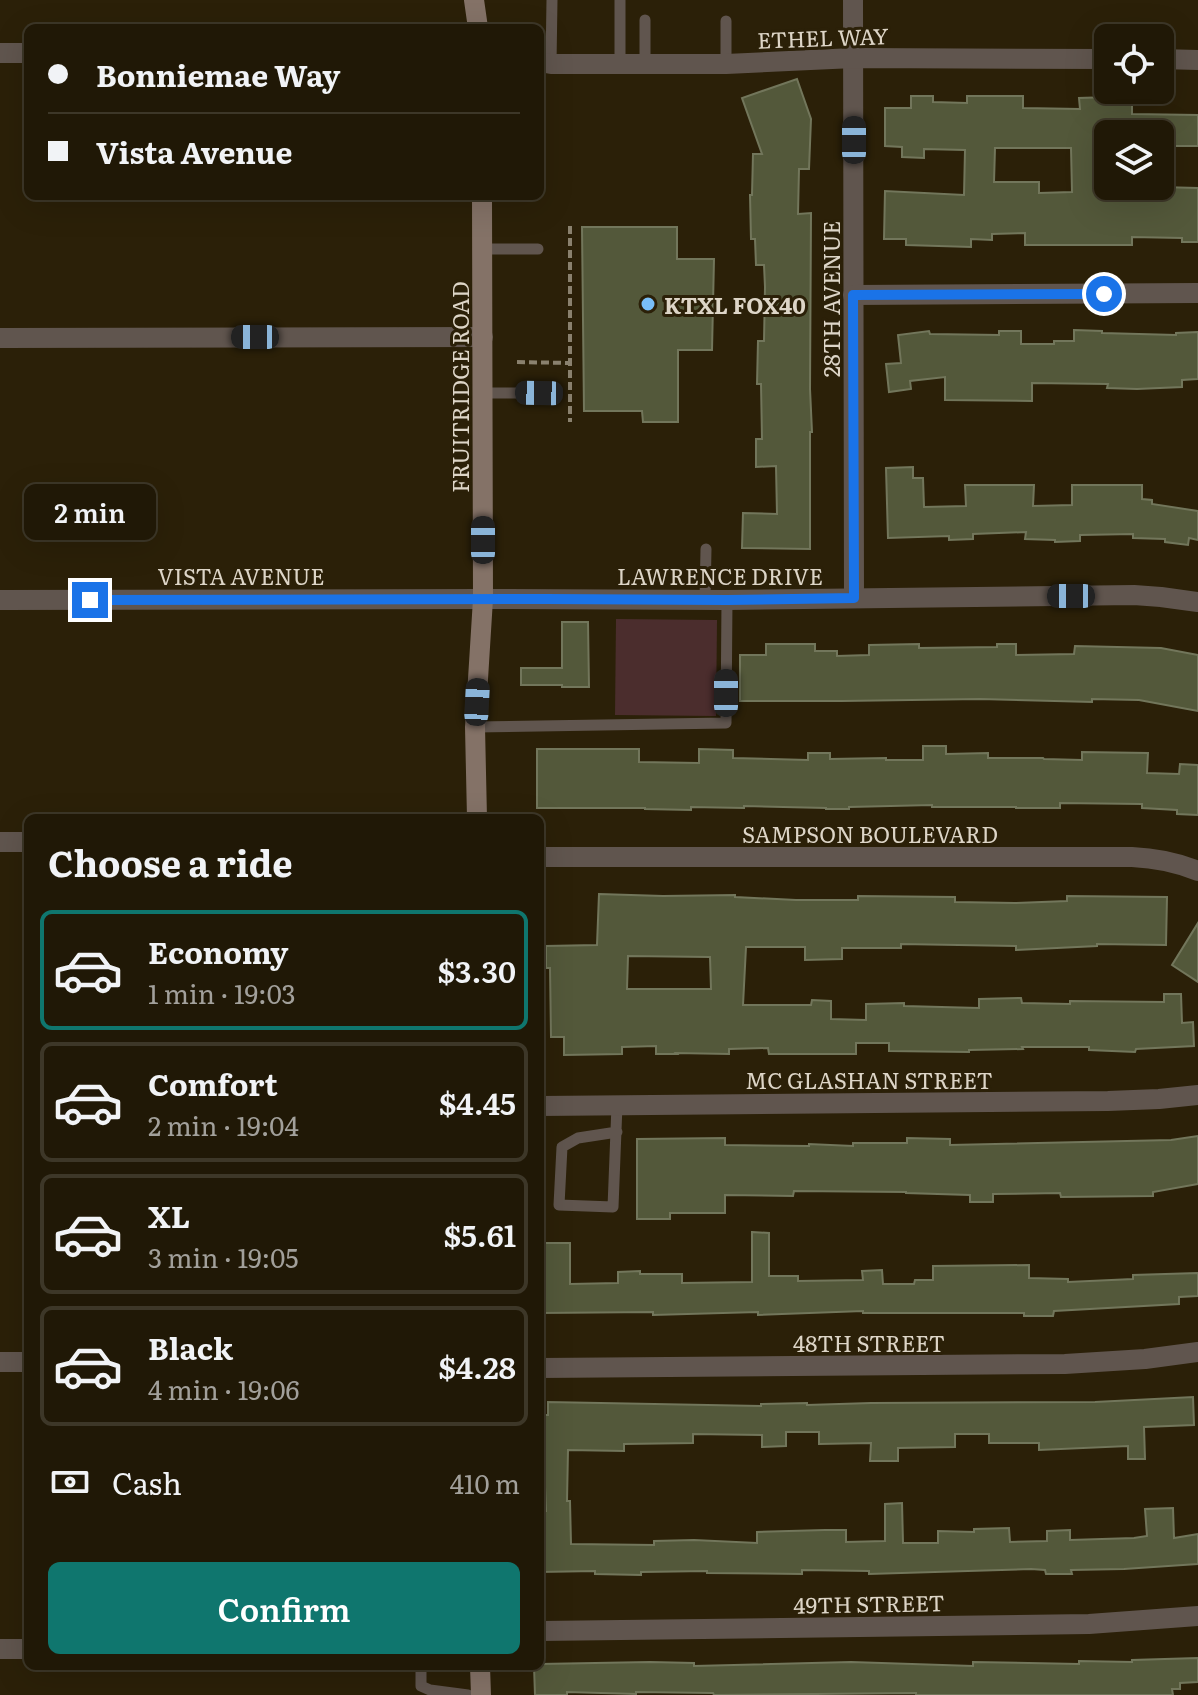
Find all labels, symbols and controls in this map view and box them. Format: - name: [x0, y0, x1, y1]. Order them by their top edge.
- street label: ETHEL WAY: [757, 18, 890, 56]
- map controls: [1094, 24, 1174, 200]
- button: locate: [1094, 24, 1174, 104]
- text: Bonniemae Way: [96, 52, 340, 96]
- car: [842, 116, 866, 164]
- button: layers: [1094, 120, 1174, 200]
- text: Vista Avenue: [96, 129, 292, 173]
- street label: 28TH AVENUE: [814, 221, 847, 377]
- route start: [1086, 276, 1122, 312]
- street label: FRUITRIDGE ROAD: [443, 281, 476, 493]
- place label: KTXL FOX40: [664, 288, 806, 321]
- marker: KTXL FOX40: [639, 295, 657, 313]
- car: [231, 325, 279, 349]
- car: [515, 381, 563, 405]
- callout: 2 min: [24, 484, 156, 540]
- text: 2 min: [54, 492, 126, 531]
- car: [471, 516, 495, 564]
- street label: VISTA AVENUE: [158, 559, 324, 592]
- street label: LAWRENCE DRIVE: [617, 559, 823, 592]
- route end: [72, 582, 108, 618]
- car: [1047, 584, 1095, 608]
- car: [714, 669, 738, 717]
- car: [464, 677, 490, 727]
- street label: SAMPSON BOULEVARD: [742, 817, 998, 850]
- text: Choose a ride: [48, 835, 293, 888]
- text: Economy: [148, 929, 288, 973]
- icon: car: [52, 934, 124, 1006]
- text: $3.30: [438, 948, 516, 992]
- text: 1 min · 19:03: [148, 973, 296, 1012]
- text: Comfort: [148, 1061, 278, 1105]
- street label: MC GLASHAN STREET: [745, 1063, 993, 1096]
- icon: car: [52, 1066, 124, 1138]
- text: $4.45: [439, 1080, 516, 1124]
- text: 2 min · 19:04: [148, 1105, 299, 1144]
- text: XL: [148, 1193, 190, 1237]
- icon: car: [52, 1198, 124, 1270]
- text: $5.61: [443, 1212, 516, 1256]
- text: 3 min · 19:05: [148, 1237, 299, 1276]
- text: Black: [148, 1325, 233, 1369]
- street label: 48TH STREET: [793, 1326, 945, 1359]
- icon: car: [52, 1330, 124, 1402]
- text: $4.28: [438, 1344, 516, 1388]
- text: 4 min · 19:06: [148, 1369, 300, 1408]
- icon: cash: [48, 1460, 92, 1504]
- text: Cash: [112, 1460, 182, 1504]
- text: 410 m: [450, 1463, 520, 1502]
- button: Confirm: [48, 1562, 520, 1654]
- street label: 49TH STREET: [793, 1585, 945, 1621]

